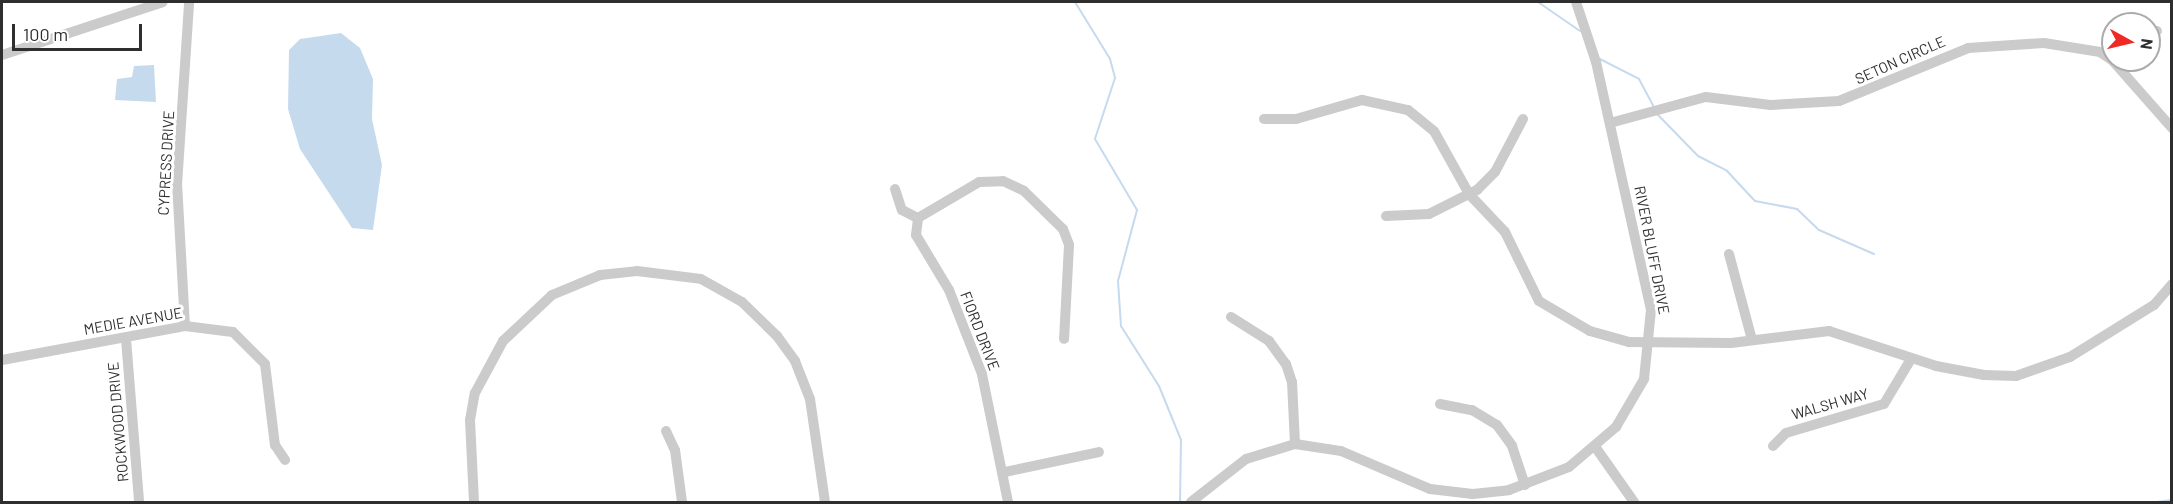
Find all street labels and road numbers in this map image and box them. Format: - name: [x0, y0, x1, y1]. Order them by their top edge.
- street label: SETON CIRCLE: [1852, 32, 1948, 88]
- street label: CYPRESS DRIVE: [154, 110, 178, 216]
- street label: RIVER BLUFF DRIVE: [1631, 184, 1673, 316]
- street label: FIORD DRIVE: [957, 289, 1003, 373]
- street label: MEDIE AVENUE: [82, 303, 184, 339]
- street label: ROCKWOOD DRIVE: [104, 361, 132, 483]
- street label: WALSH WAY: [1789, 384, 1871, 424]

